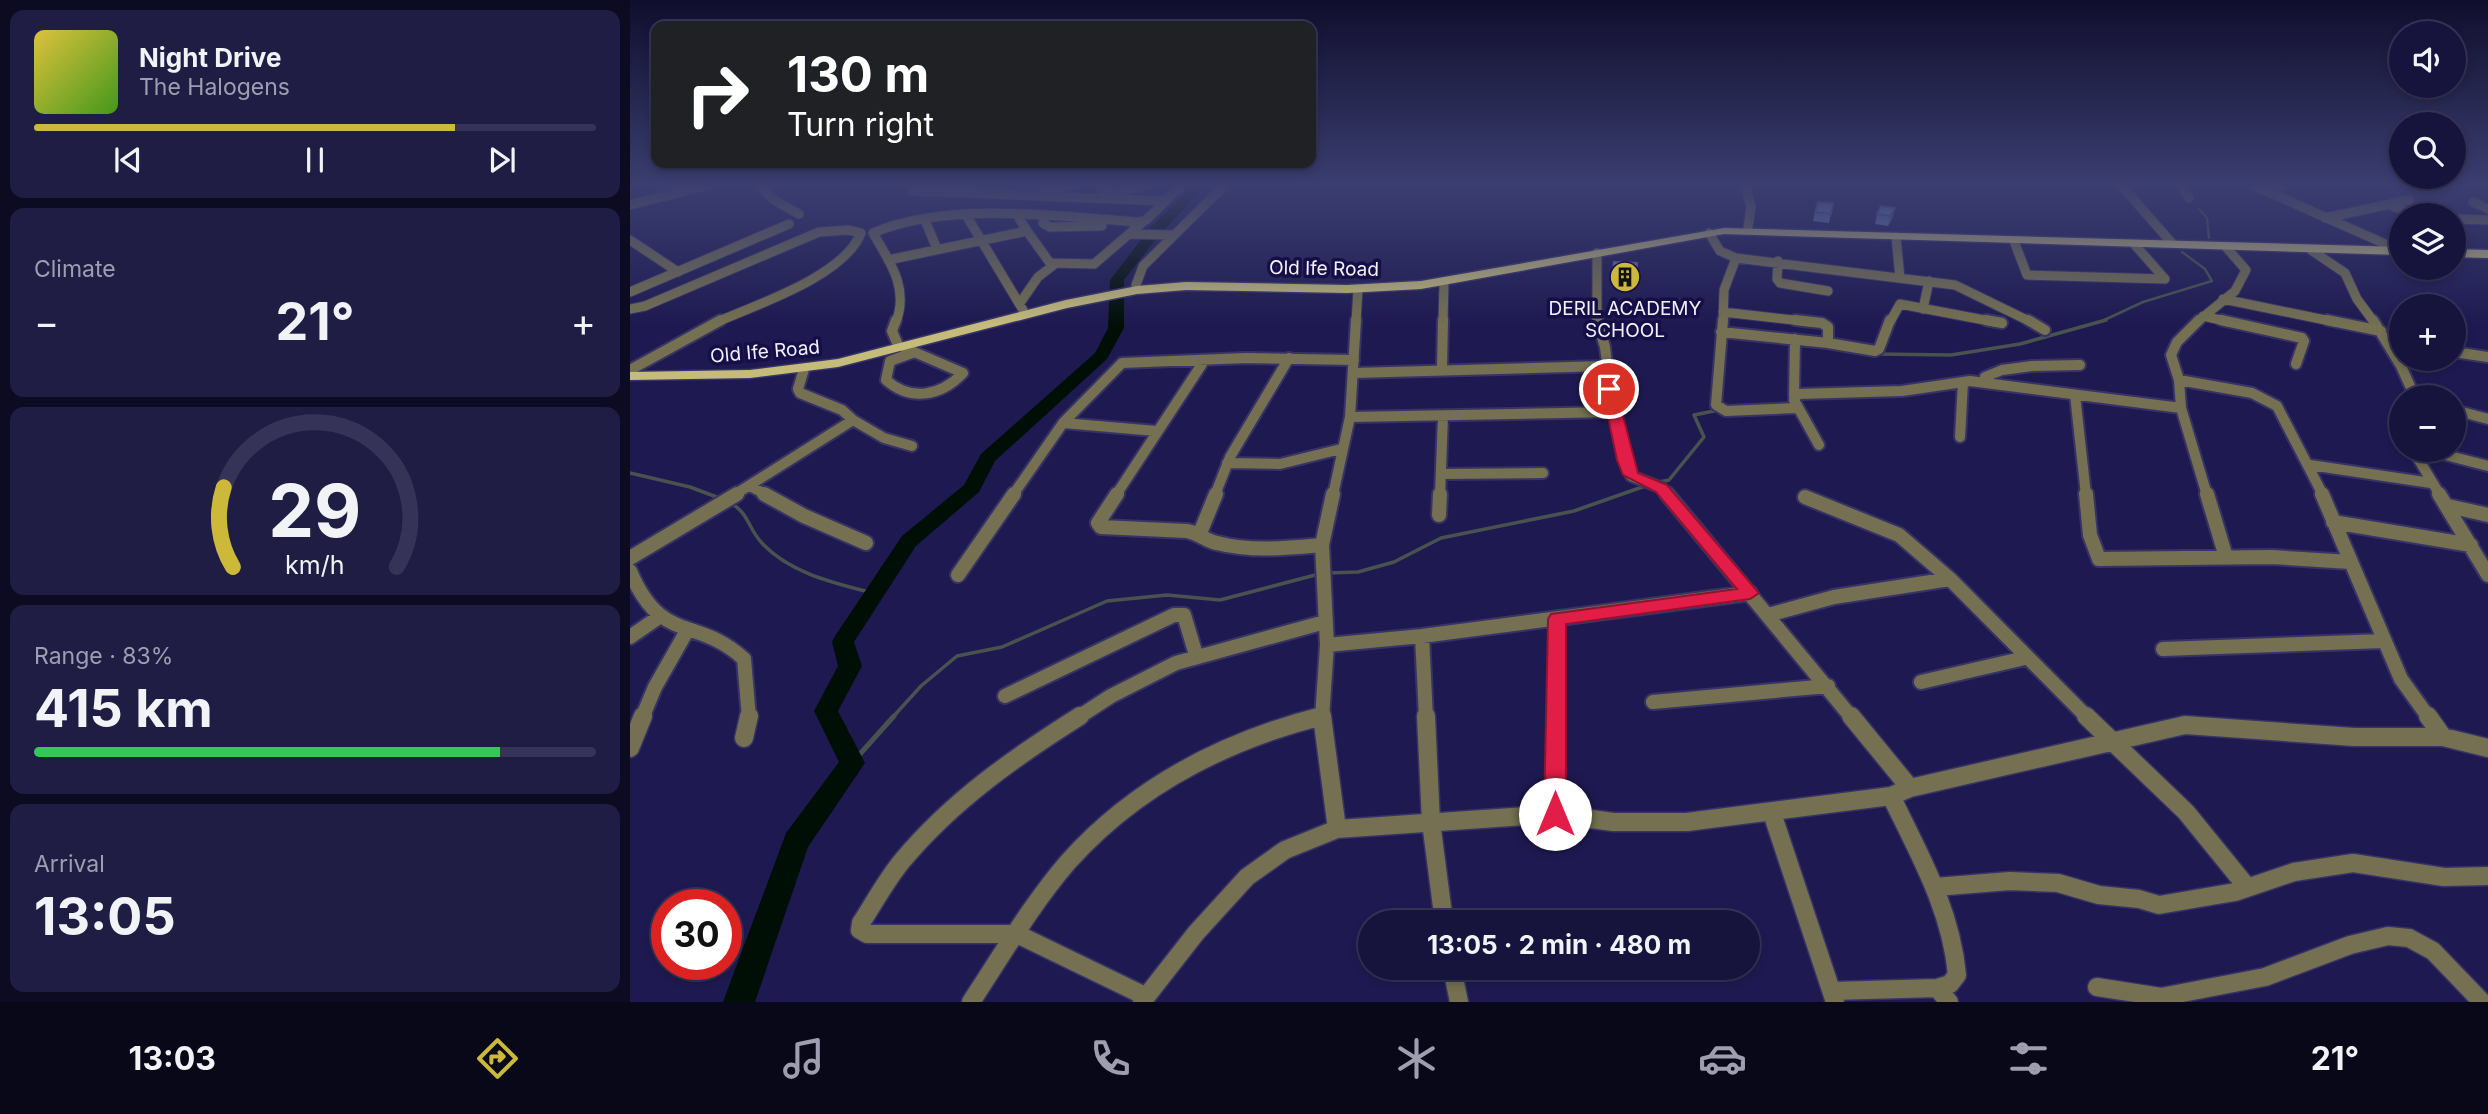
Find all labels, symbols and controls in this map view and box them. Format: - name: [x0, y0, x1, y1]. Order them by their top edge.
- map controls: [2389, 21, 2466, 462]
- button: sound: [2389, 21, 2466, 98]
- text: Night Drive: [139, 42, 281, 73]
- text: 130 m: [787, 45, 929, 104]
- icon: right: [672, 49, 763, 140]
- text: The Halogens: [139, 73, 290, 101]
- text: Turn right: [787, 105, 934, 144]
- button: search: [2389, 112, 2466, 189]
- icon: previous: [109, 141, 147, 179]
- icon: pause: [296, 141, 334, 179]
- icon: next: [483, 141, 521, 179]
- button: layers: [2389, 203, 2466, 280]
- text: Climate: [34, 255, 116, 283]
- street label: Old Ife Road: [1269, 256, 1379, 281]
- building icon: DERIL ACADEMY SCHOOL: [1608, 260, 1642, 294]
- text: 21°: [275, 290, 355, 353]
- button: +: [2389, 294, 2466, 371]
- place label: DERIL ACADEMY SCHOOL: [1549, 297, 1702, 342]
- text: −: [34, 299, 59, 345]
- text: +: [571, 299, 596, 345]
- street label: Old Ife Road: [709, 335, 821, 368]
- pin: [1579, 359, 1639, 419]
- icon: arrive: [1590, 370, 1628, 408]
- button: −: [2389, 385, 2466, 462]
- text: 29: [268, 466, 362, 555]
- text: km/h: [285, 550, 345, 580]
- text: Range · 83%: [34, 642, 173, 670]
- text: 415 km: [34, 677, 213, 740]
- position arrow: [1518, 777, 1592, 851]
- text: Arrival: [34, 850, 105, 878]
- text: 13:05: [34, 885, 176, 948]
- speed limit sign: 30: [651, 889, 742, 980]
- text: 13:05 · 2 min · 480 m: [1427, 929, 1691, 960]
- icon: directions: [473, 1034, 522, 1083]
- icon: music: [779, 1034, 828, 1083]
- icon: phone: [1086, 1034, 1135, 1083]
- icon: climate: [1392, 1034, 1441, 1083]
- icon: car: [1698, 1034, 1747, 1083]
- icon: filters: [2004, 1034, 2053, 1083]
- text: 13:03: [129, 1039, 216, 1078]
- text: 21°: [2311, 1039, 2359, 1078]

